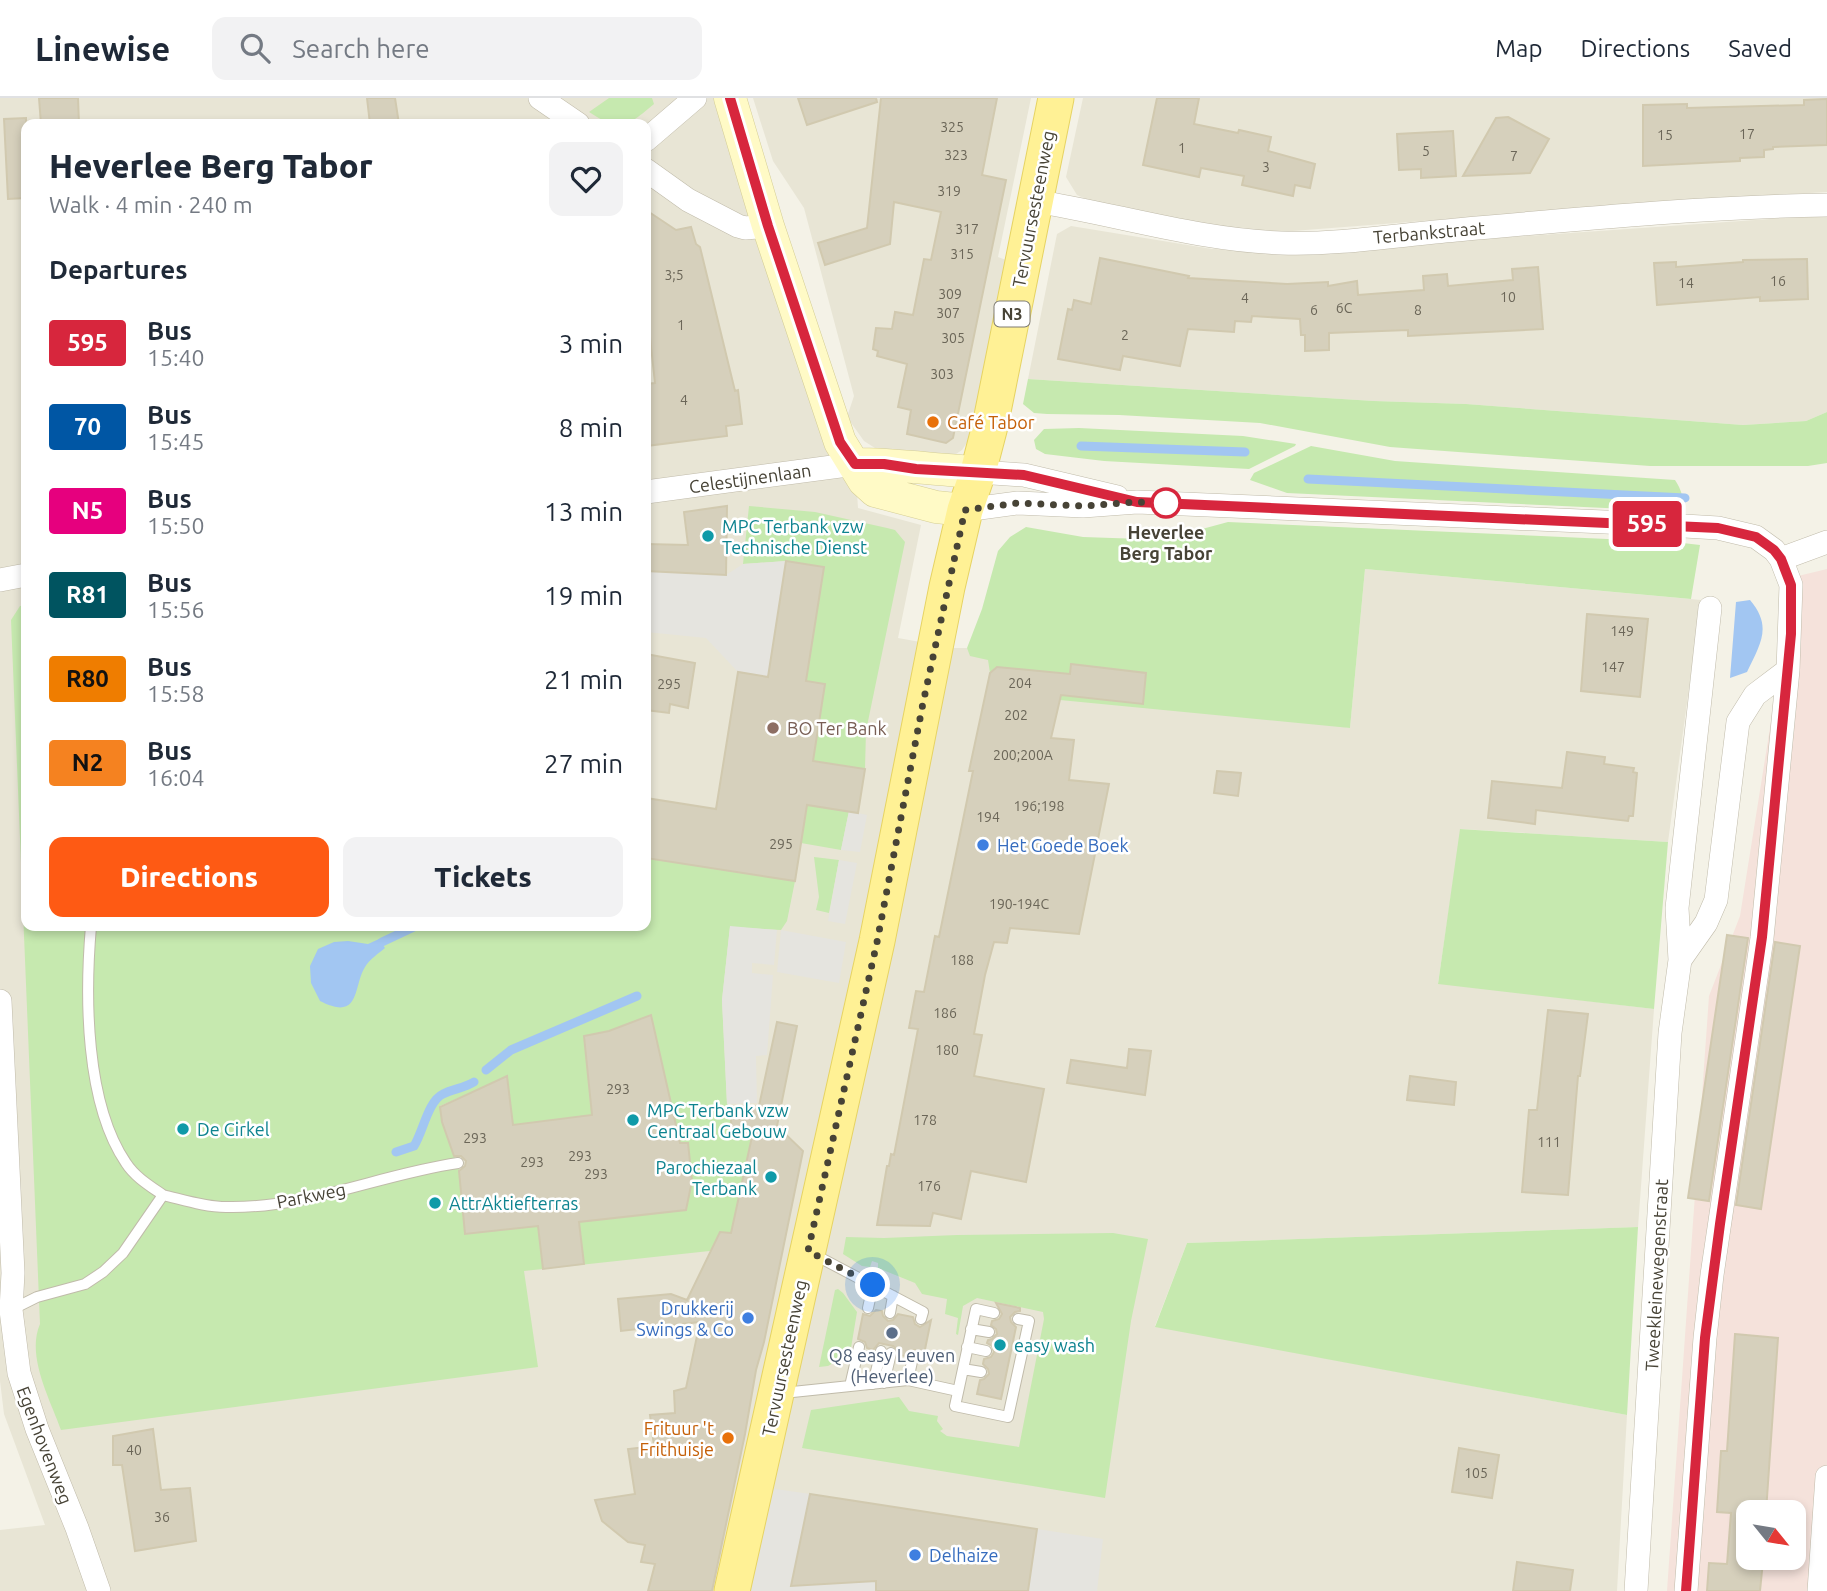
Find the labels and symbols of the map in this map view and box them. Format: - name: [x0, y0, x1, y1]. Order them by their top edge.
- house number: 325: [940, 119, 964, 135]
- house number: 17: [1739, 126, 1755, 142]
- house number: 15: [1657, 127, 1673, 143]
- street label: Tervuursesteenweg: [1008, 129, 1058, 289]
- house number: 1: [1178, 140, 1186, 156]
- house number: 5: [1422, 143, 1430, 159]
- house number: 323: [944, 147, 968, 163]
- house number: 7: [1510, 148, 1518, 164]
- house number: 3: [1262, 159, 1270, 175]
- house number: 319: [937, 183, 961, 199]
- street label: Terbankstraat: [1372, 217, 1486, 247]
- house number: 317: [955, 221, 979, 237]
- house number: 315: [950, 246, 974, 262]
- house number: 3;5: [664, 267, 684, 283]
- house number: 16: [1770, 273, 1786, 289]
- house number: 14: [1678, 275, 1694, 291]
- house number: 309: [938, 286, 962, 302]
- house number: 10: [1500, 289, 1516, 305]
- house number: 4: [1241, 290, 1249, 306]
- house number: 6C: [1336, 300, 1353, 316]
- road number: N3: [995, 302, 1030, 327]
- house number: 6: [1310, 302, 1318, 318]
- house number: 8: [1414, 302, 1422, 318]
- house number: 307: [936, 305, 960, 321]
- house number: 1: [677, 317, 685, 333]
- house number: 2: [1121, 327, 1129, 343]
- house number: 305: [941, 330, 965, 346]
- house number: 303: [930, 366, 954, 382]
- house number: 4: [680, 392, 688, 408]
- place label: Café Tabor: [947, 412, 1035, 432]
- marker: Café Tabor: [925, 414, 941, 430]
- street label: Celestijnenlaan: [688, 460, 812, 496]
- marker: Heverlee Berg Tabor: [1151, 488, 1181, 518]
- line badge: 595: [1607, 501, 1687, 547]
- place label: MPC Terbank vzw Technische Dienst: [722, 516, 867, 557]
- place label: Heverlee Berg Tabor: [1120, 522, 1213, 563]
- marker: MPC Terbank vzw Technische Dienst: [700, 528, 716, 544]
- house number: 149: [1610, 623, 1634, 639]
- house number: 147: [1601, 659, 1625, 675]
- house number: 204: [1008, 675, 1032, 691]
- house number: 295: [657, 676, 681, 692]
- house number: 202: [1004, 707, 1028, 723]
- place label: BO Ter Bank: [787, 718, 887, 738]
- marker: BO Ter Bank: [765, 720, 781, 736]
- house number: 200;200A: [993, 747, 1053, 763]
- house number: 196;198: [1014, 798, 1065, 814]
- house number: 194: [976, 809, 1000, 825]
- place label: Het Goede Boek: [997, 835, 1129, 855]
- house number: 295: [769, 836, 793, 852]
- marker: Het Goede Boek: [975, 837, 991, 853]
- house number: 190-194C: [989, 896, 1049, 912]
- house number: 188: [950, 952, 974, 968]
- house number: 186: [933, 1005, 957, 1021]
- house number: 180: [935, 1042, 959, 1058]
- house number: 293: [606, 1081, 630, 1097]
- place label: MPC Terbank vzw Centraal Gebouw: [647, 1100, 789, 1141]
- marker: MPC Terbank vzw Centraal Gebouw: [625, 1112, 641, 1128]
- house number: 178: [913, 1112, 937, 1128]
- place label: De Cirkel: [197, 1119, 270, 1139]
- marker: De Cirkel: [175, 1121, 191, 1137]
- house number: 293: [463, 1130, 487, 1146]
- house number: 111: [1537, 1134, 1561, 1150]
- house number: 293: [568, 1148, 592, 1164]
- house number: 293: [520, 1154, 544, 1170]
- place label: Parochiezaal Terbank: [655, 1157, 757, 1198]
- house number: 293: [584, 1166, 608, 1182]
- marker: Parochiezaal Terbank: [763, 1169, 779, 1185]
- house number: 176: [917, 1178, 941, 1194]
- street label: Tweekleinewegenstraat: [1641, 1178, 1671, 1372]
- street label: Parkweg: [275, 1179, 347, 1211]
- place label: AttrAktiefterras: [449, 1193, 579, 1213]
- marker: AttrAktiefterras: [427, 1195, 443, 1211]
- your location: [855, 1267, 890, 1302]
- street label: Tervuursesteenweg: [758, 1278, 810, 1438]
- place label: Drukkerij Swings & Co: [636, 1298, 734, 1339]
- marker: Drukkerij Swings & Co: [740, 1310, 756, 1326]
- marker: Q8 easy Leuven (Heverlee): [884, 1325, 900, 1341]
- place label: easy wash: [1014, 1335, 1095, 1355]
- marker: easy wash: [992, 1337, 1008, 1353]
- place label: Q8 easy Leuven (Heverlee): [829, 1345, 955, 1387]
- street label: Egenhovenweg: [13, 1383, 77, 1507]
- place label: Frituur 't Frithuisje: [640, 1418, 714, 1459]
- marker: Frituur 't Frithuisje: [720, 1430, 736, 1446]
- house number: 40: [126, 1442, 142, 1458]
- house number: 105: [1464, 1465, 1488, 1481]
- north arrow: [1736, 1500, 1806, 1570]
- house number: 36: [154, 1509, 170, 1525]
- place label: Delhaize: [929, 1545, 998, 1565]
- marker: Delhaize: [907, 1547, 923, 1563]

